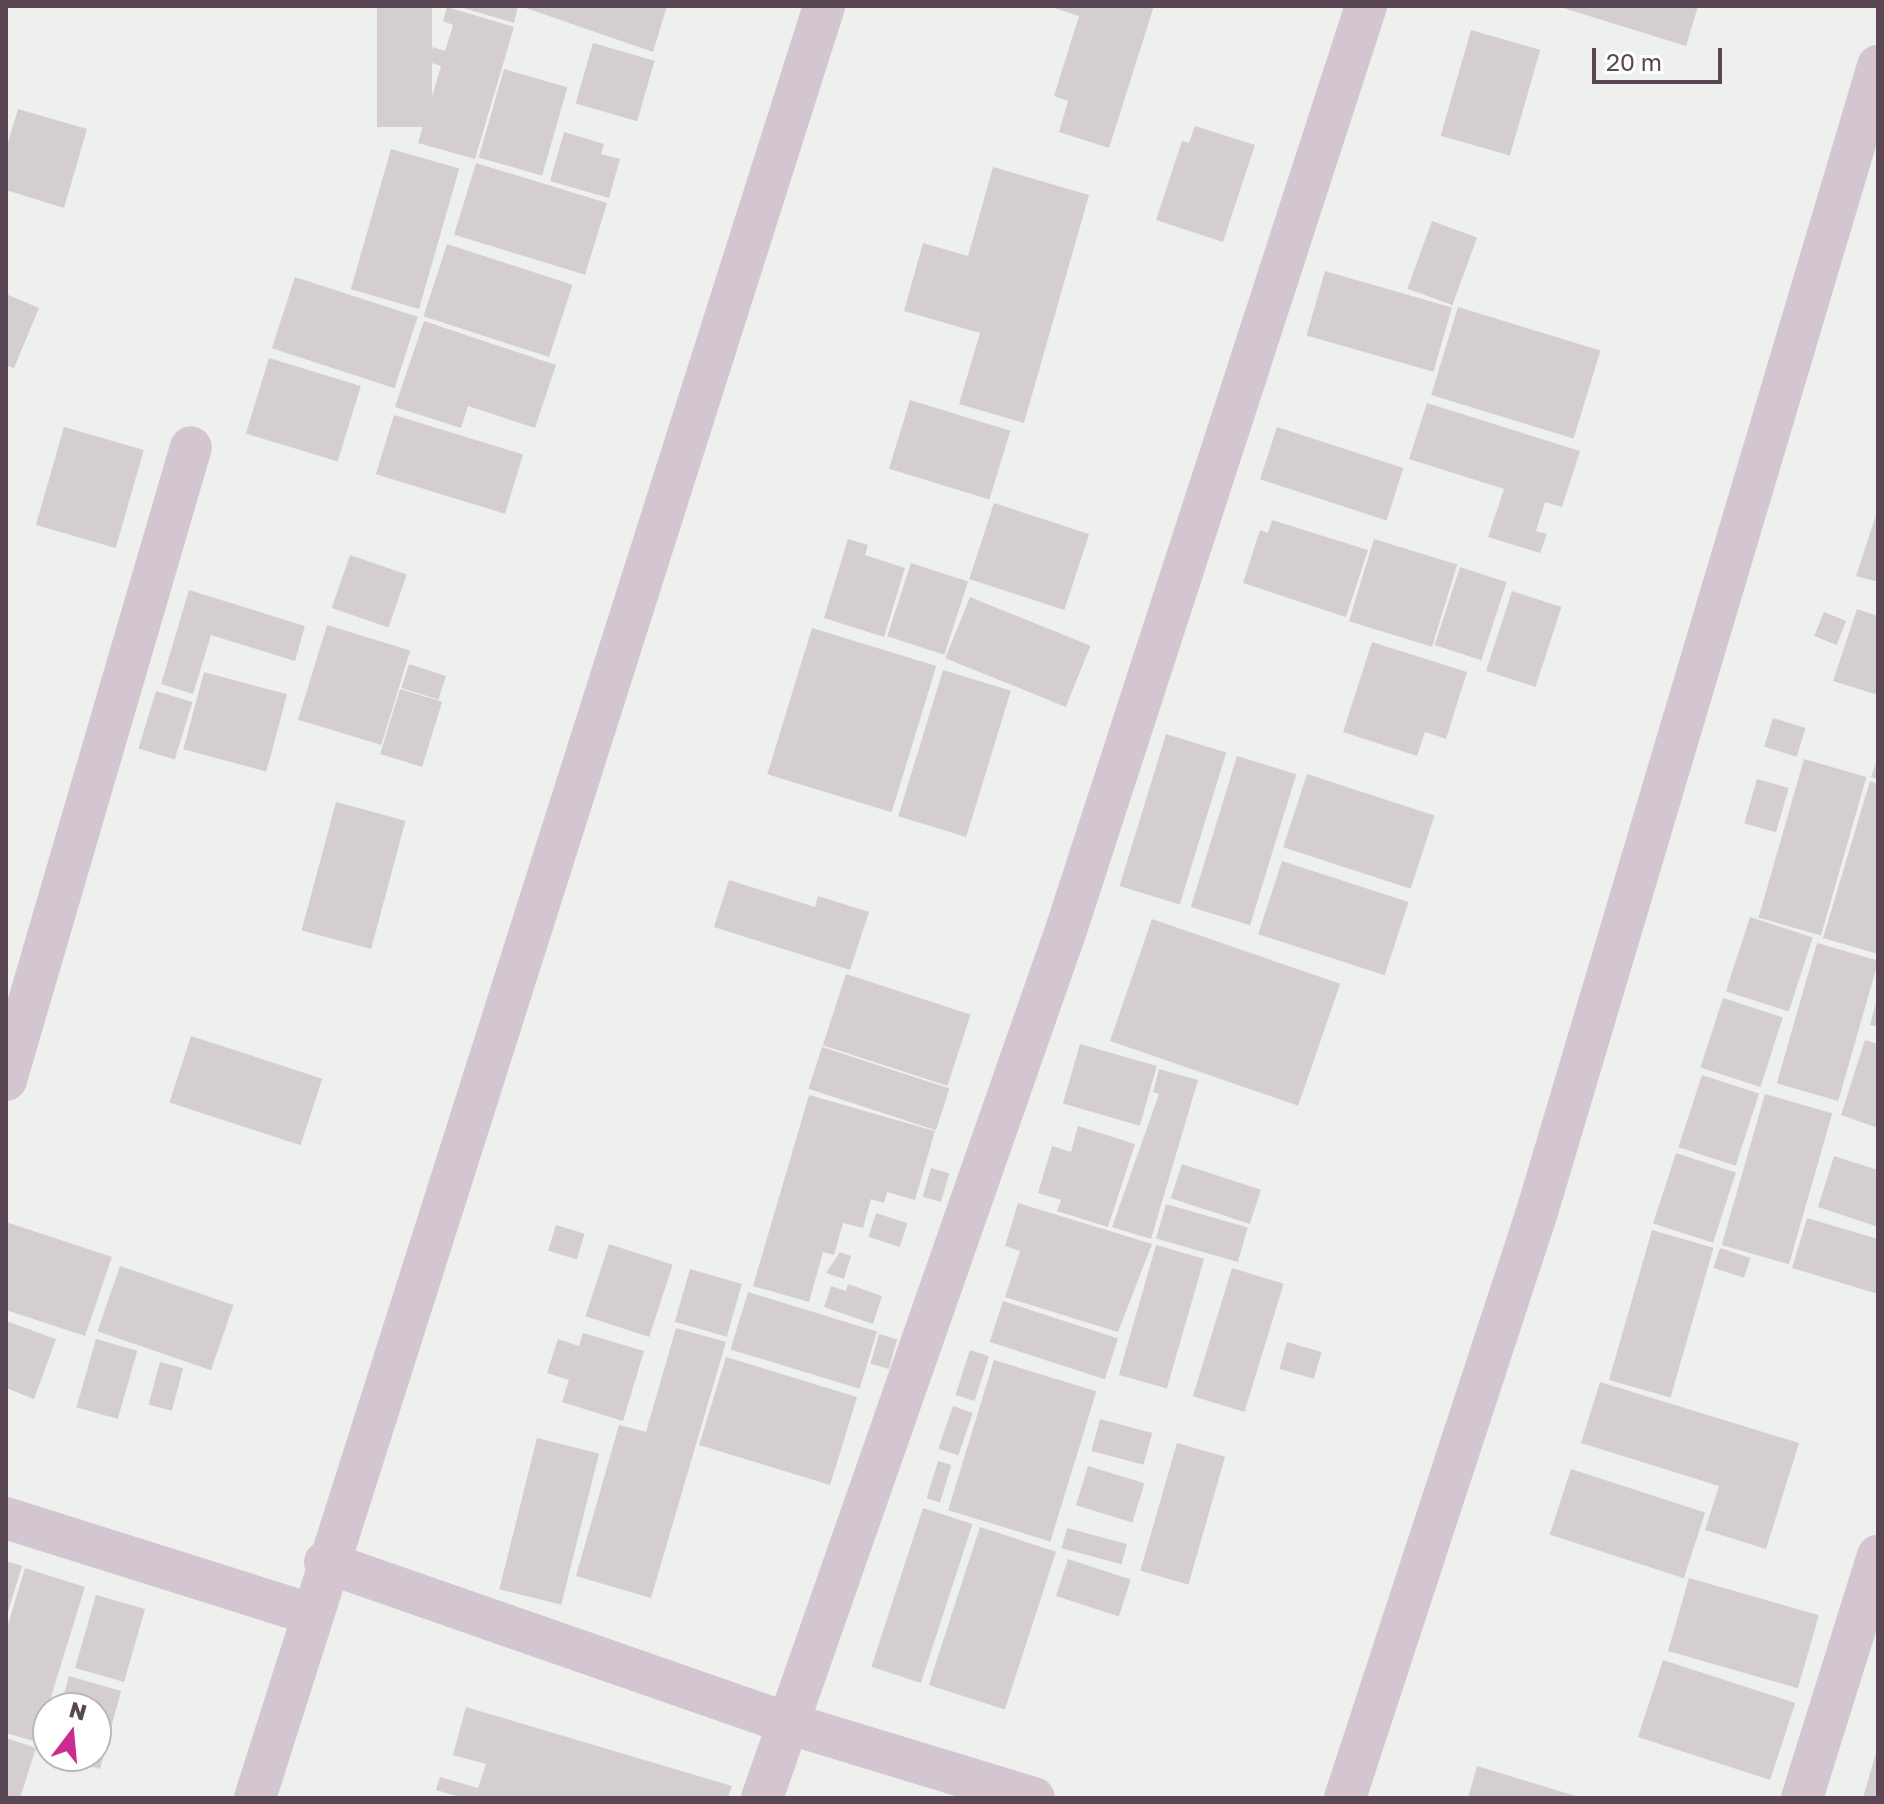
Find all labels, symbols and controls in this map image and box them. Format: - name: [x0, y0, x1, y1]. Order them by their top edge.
- scale bar: [1596, 32, 1726, 82]
- text: 20 m: [1606, 47, 1662, 76]
- north arrow: [32, 1692, 112, 1772]
- text: N: [66, 1695, 90, 1726]

